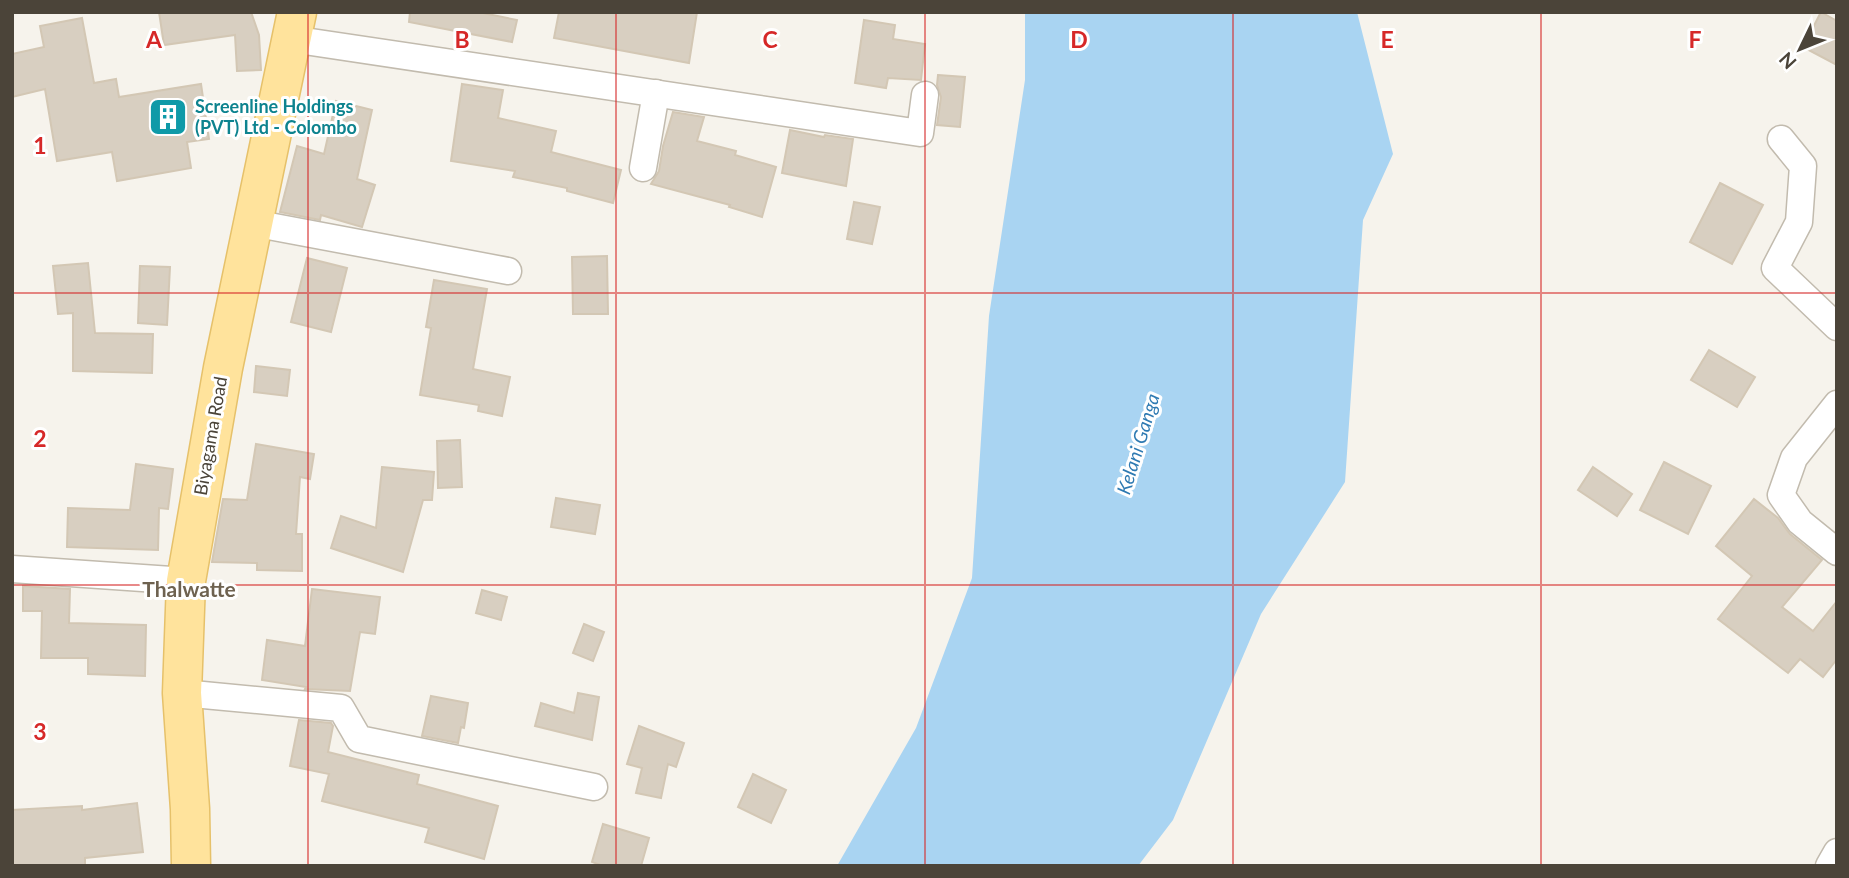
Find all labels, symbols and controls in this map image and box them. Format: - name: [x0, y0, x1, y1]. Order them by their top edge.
- north arrow: [1765, 14, 1835, 84]
- text: A: [145, 25, 163, 53]
- text: B: [454, 25, 470, 53]
- text: C: [762, 25, 778, 53]
- text: D: [1070, 25, 1088, 53]
- text: E: [1380, 25, 1394, 53]
- text: F: [1688, 25, 1702, 53]
- text: N: [1774, 48, 1801, 74]
- place label: Screenline Holdings (PVT) Ltd - Colombo: [195, 95, 357, 138]
- building icon: Screenline Holdings (PVT) Ltd - Colombo: [147, 96, 189, 138]
- text: 1: [33, 131, 47, 159]
- street label: Biyagama Road: [189, 375, 231, 497]
- water label: Kelani Ganga: [1111, 391, 1164, 497]
- text: 2: [33, 424, 47, 452]
- district label: Thalwatte: [142, 576, 236, 601]
- text: 3: [33, 717, 47, 745]

